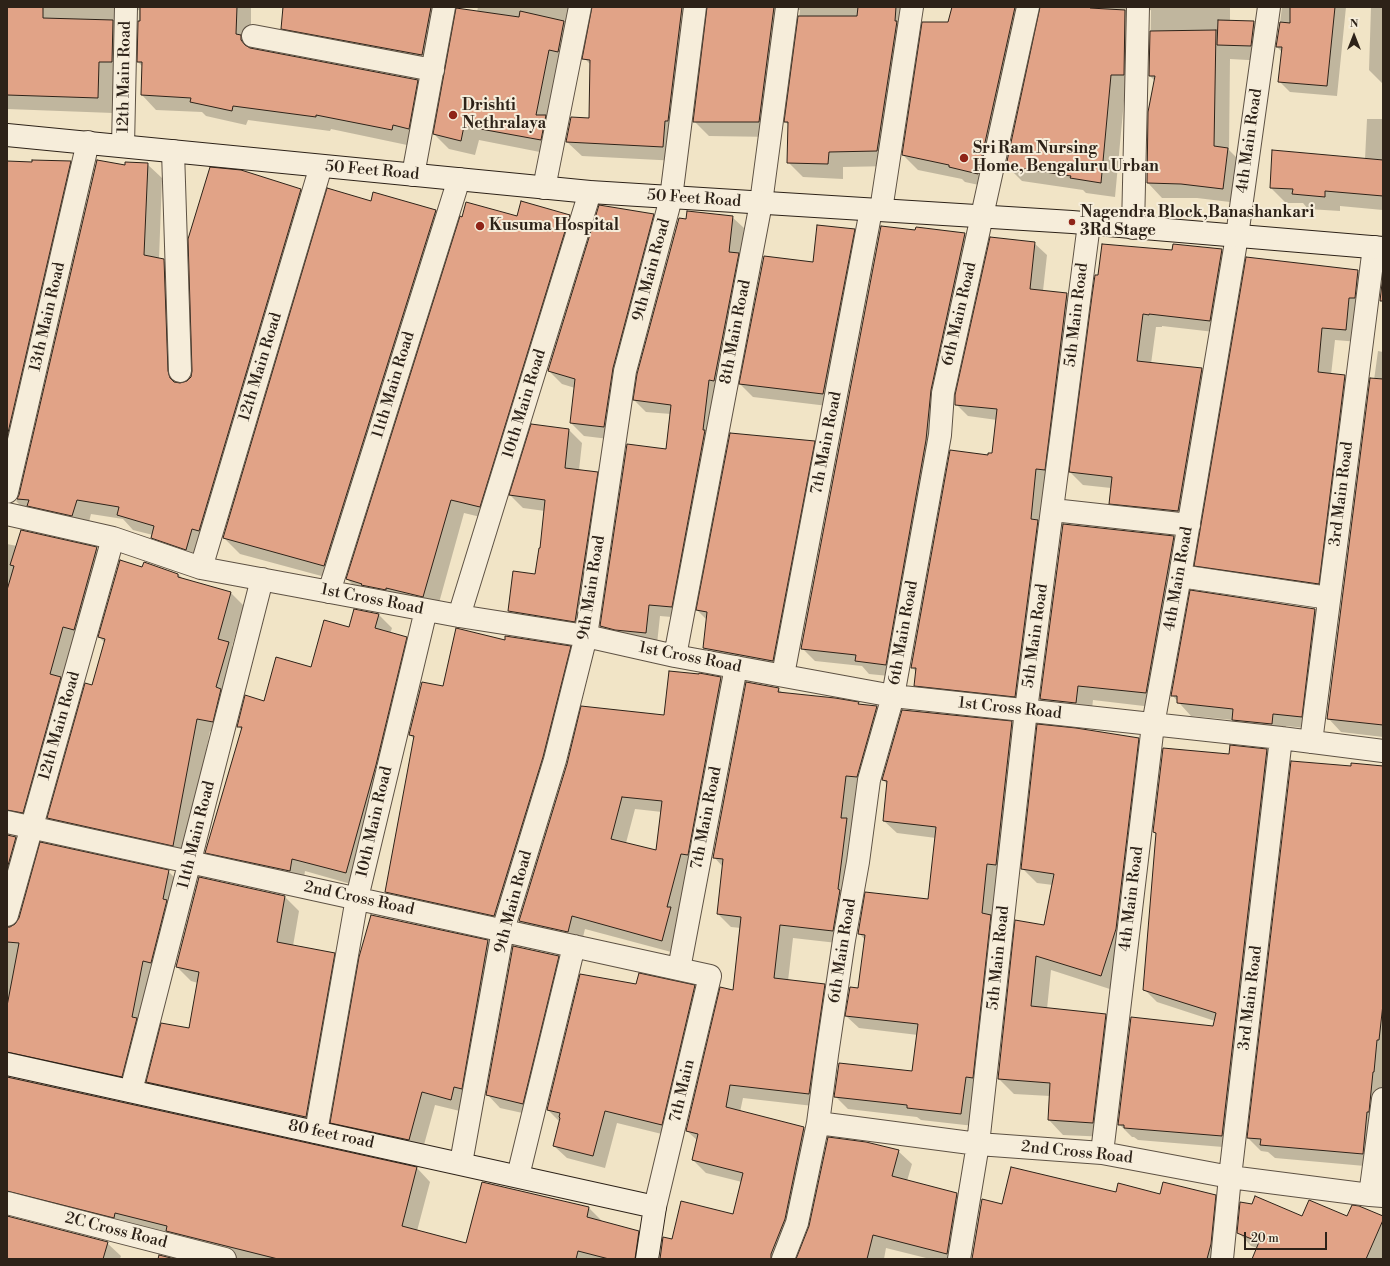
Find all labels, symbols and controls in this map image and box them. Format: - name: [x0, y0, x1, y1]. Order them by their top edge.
- north arrow: [1334, 16, 1374, 56]
- text: N: [1350, 17, 1358, 31]
- street label: 12th Main Road: [114, 21, 136, 133]
- street label: 4th Main Road: [1233, 87, 1267, 195]
- place label: Drishti Nethralaya: [462, 96, 546, 134]
- marker: Drishti Nethralaya: [447, 109, 459, 121]
- place label: Sri Ram Nursing Home, Bengaluru Urban: [973, 139, 1159, 177]
- marker: Sri Ram Nursing Home, Bengaluru Urban: [958, 152, 970, 164]
- street label: 50 Feet Road: [324, 157, 420, 185]
- street label: 50 Feet Road: [646, 186, 742, 212]
- place label: Nagendra Block,Banashankari 3Rd Stage: [1080, 203, 1314, 241]
- place label: Kusuma Hospital: [489, 216, 619, 236]
- street label: 9th Main Road: [629, 216, 675, 324]
- marker: Nagendra Block,Banashankari 3Rd Stage: [1067, 217, 1077, 227]
- marker: Kusuma Hospital: [474, 220, 486, 232]
- street label: 13th Main Road: [26, 260, 70, 374]
- street label: 6th Main Road: [939, 260, 981, 368]
- street label: 5th Main Road: [1061, 262, 1093, 368]
- street label: 8th Main Road: [716, 278, 756, 386]
- street label: 12th Main Road: [235, 310, 287, 424]
- street label: 11th Main Road: [369, 329, 419, 441]
- street label: 10th Main Road: [499, 347, 551, 461]
- street label: 7th Main Road: [808, 390, 846, 496]
- street label: 3rd Main Road: [1326, 440, 1358, 548]
- street label: 4th Main Road: [1160, 525, 1198, 633]
- street label: 9th Main Road: [574, 534, 610, 642]
- street label: 6th Main Road: [885, 579, 923, 687]
- street label: 1st Cross Road: [319, 581, 425, 619]
- street label: 5th Main Road: [1019, 583, 1053, 689]
- street label: 1st Cross Road: [637, 639, 743, 677]
- street label: 12th Main Road: [35, 669, 85, 783]
- street label: 1st Cross Road: [957, 694, 1063, 724]
- street label: 10th Main Road: [353, 765, 397, 879]
- street label: 7th Main Road: [688, 765, 726, 871]
- street label: 11th Main Road: [174, 779, 220, 891]
- street label: 4th Main Road: [1116, 845, 1148, 953]
- street label: 9th Main Road: [491, 848, 537, 956]
- street label: 2nd Cross Road: [302, 878, 416, 920]
- street label: 6th Main Road: [825, 897, 861, 1005]
- street label: 5th Main Road: [984, 905, 1014, 1011]
- street label: 3rd Main Road: [1235, 944, 1267, 1052]
- street label: 7th Main: [666, 1058, 700, 1124]
- street label: 80 feet road: [286, 1117, 376, 1153]
- street label: 2nd Cross Road: [1020, 1138, 1134, 1168]
- street label: 2C Cross Road: [63, 1209, 169, 1253]
- scale bar: [1246, 1224, 1329, 1250]
- text: 20 m: [1251, 1231, 1279, 1246]

